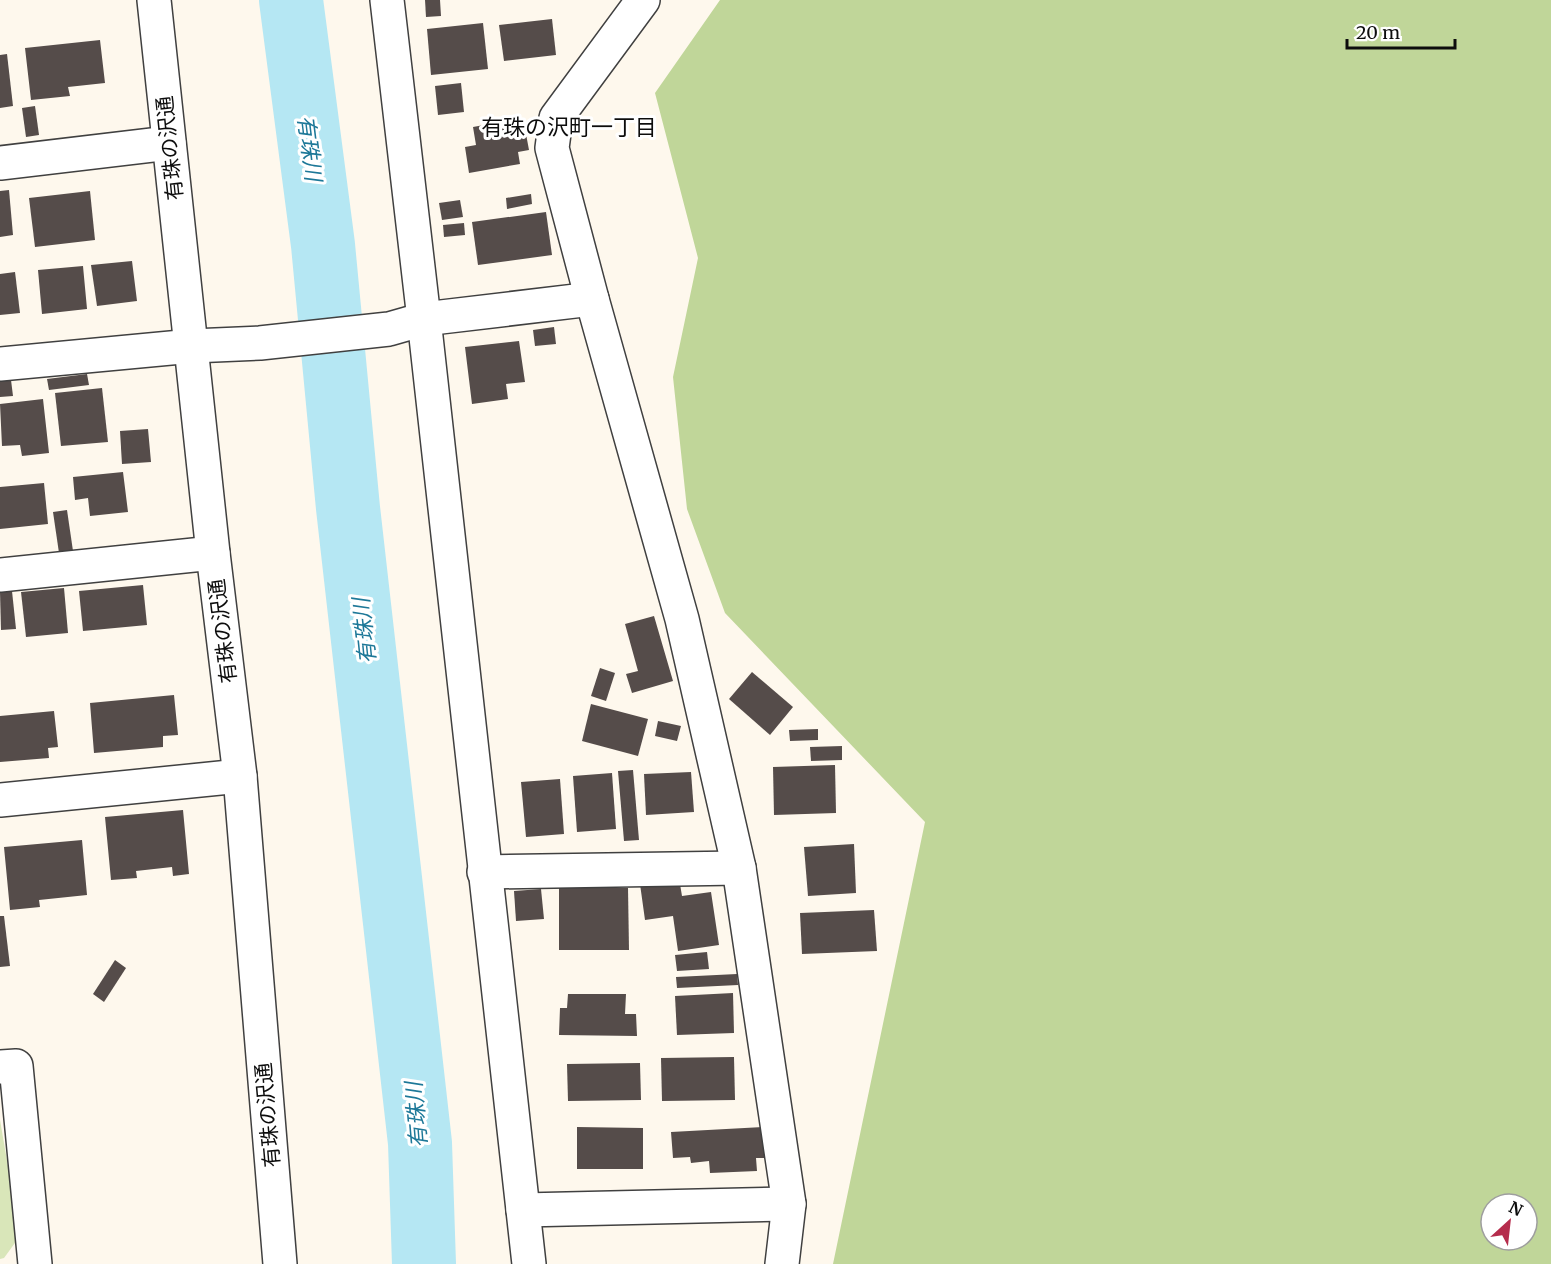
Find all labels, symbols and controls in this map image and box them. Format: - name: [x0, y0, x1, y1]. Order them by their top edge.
- scale bar: [1347, 12, 1455, 50]
- text: 20 m: [1356, 21, 1400, 44]
- street label: 有珠の沢通: [151, 94, 188, 202]
- district label: 有珠の沢町一丁目: [481, 113, 657, 141]
- water label: 有珠川: [292, 114, 328, 184]
- street label: 有珠の沢通: [203, 577, 242, 685]
- water label: 有珠川: [346, 595, 381, 665]
- street label: 有珠の沢通: [249, 1062, 286, 1169]
- water label: 有珠川: [399, 1079, 433, 1149]
- north arrow: [1479, 1192, 1539, 1252]
- text: N: [1506, 1197, 1526, 1221]

